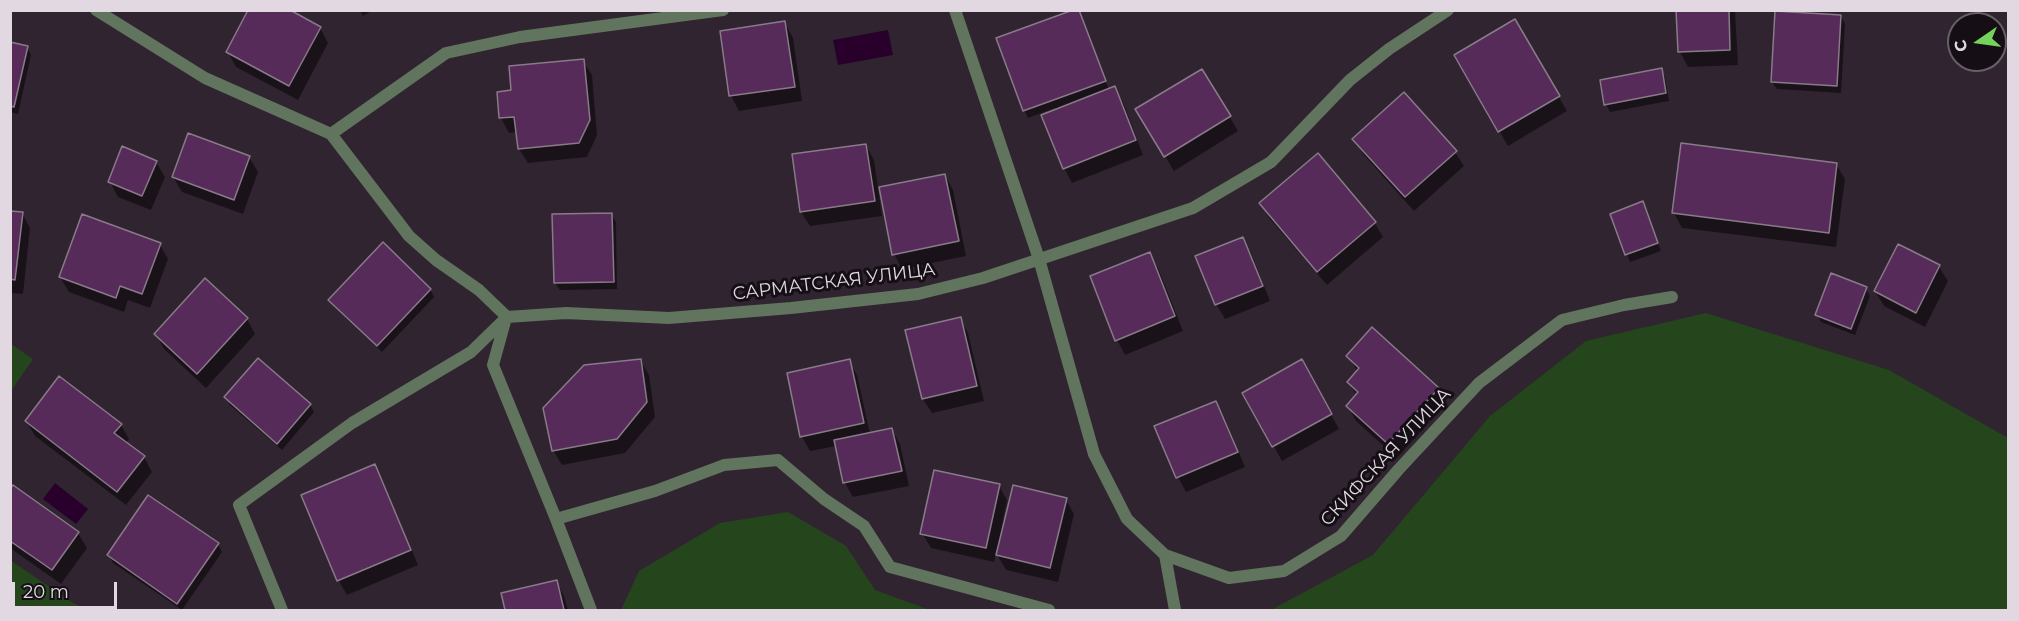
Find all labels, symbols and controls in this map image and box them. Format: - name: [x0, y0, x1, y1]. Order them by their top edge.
- north arrow: [1947, 12, 2007, 72]
- text: С: [1950, 38, 1971, 54]
- street label: САРМАТСКАЯ УЛИЦА: [732, 259, 936, 305]
- street label: СКИФСКАЯ УЛИЦА: [1316, 383, 1456, 531]
- scale bar: [15, 570, 120, 608]
- text: 20 m: [23, 581, 69, 603]

